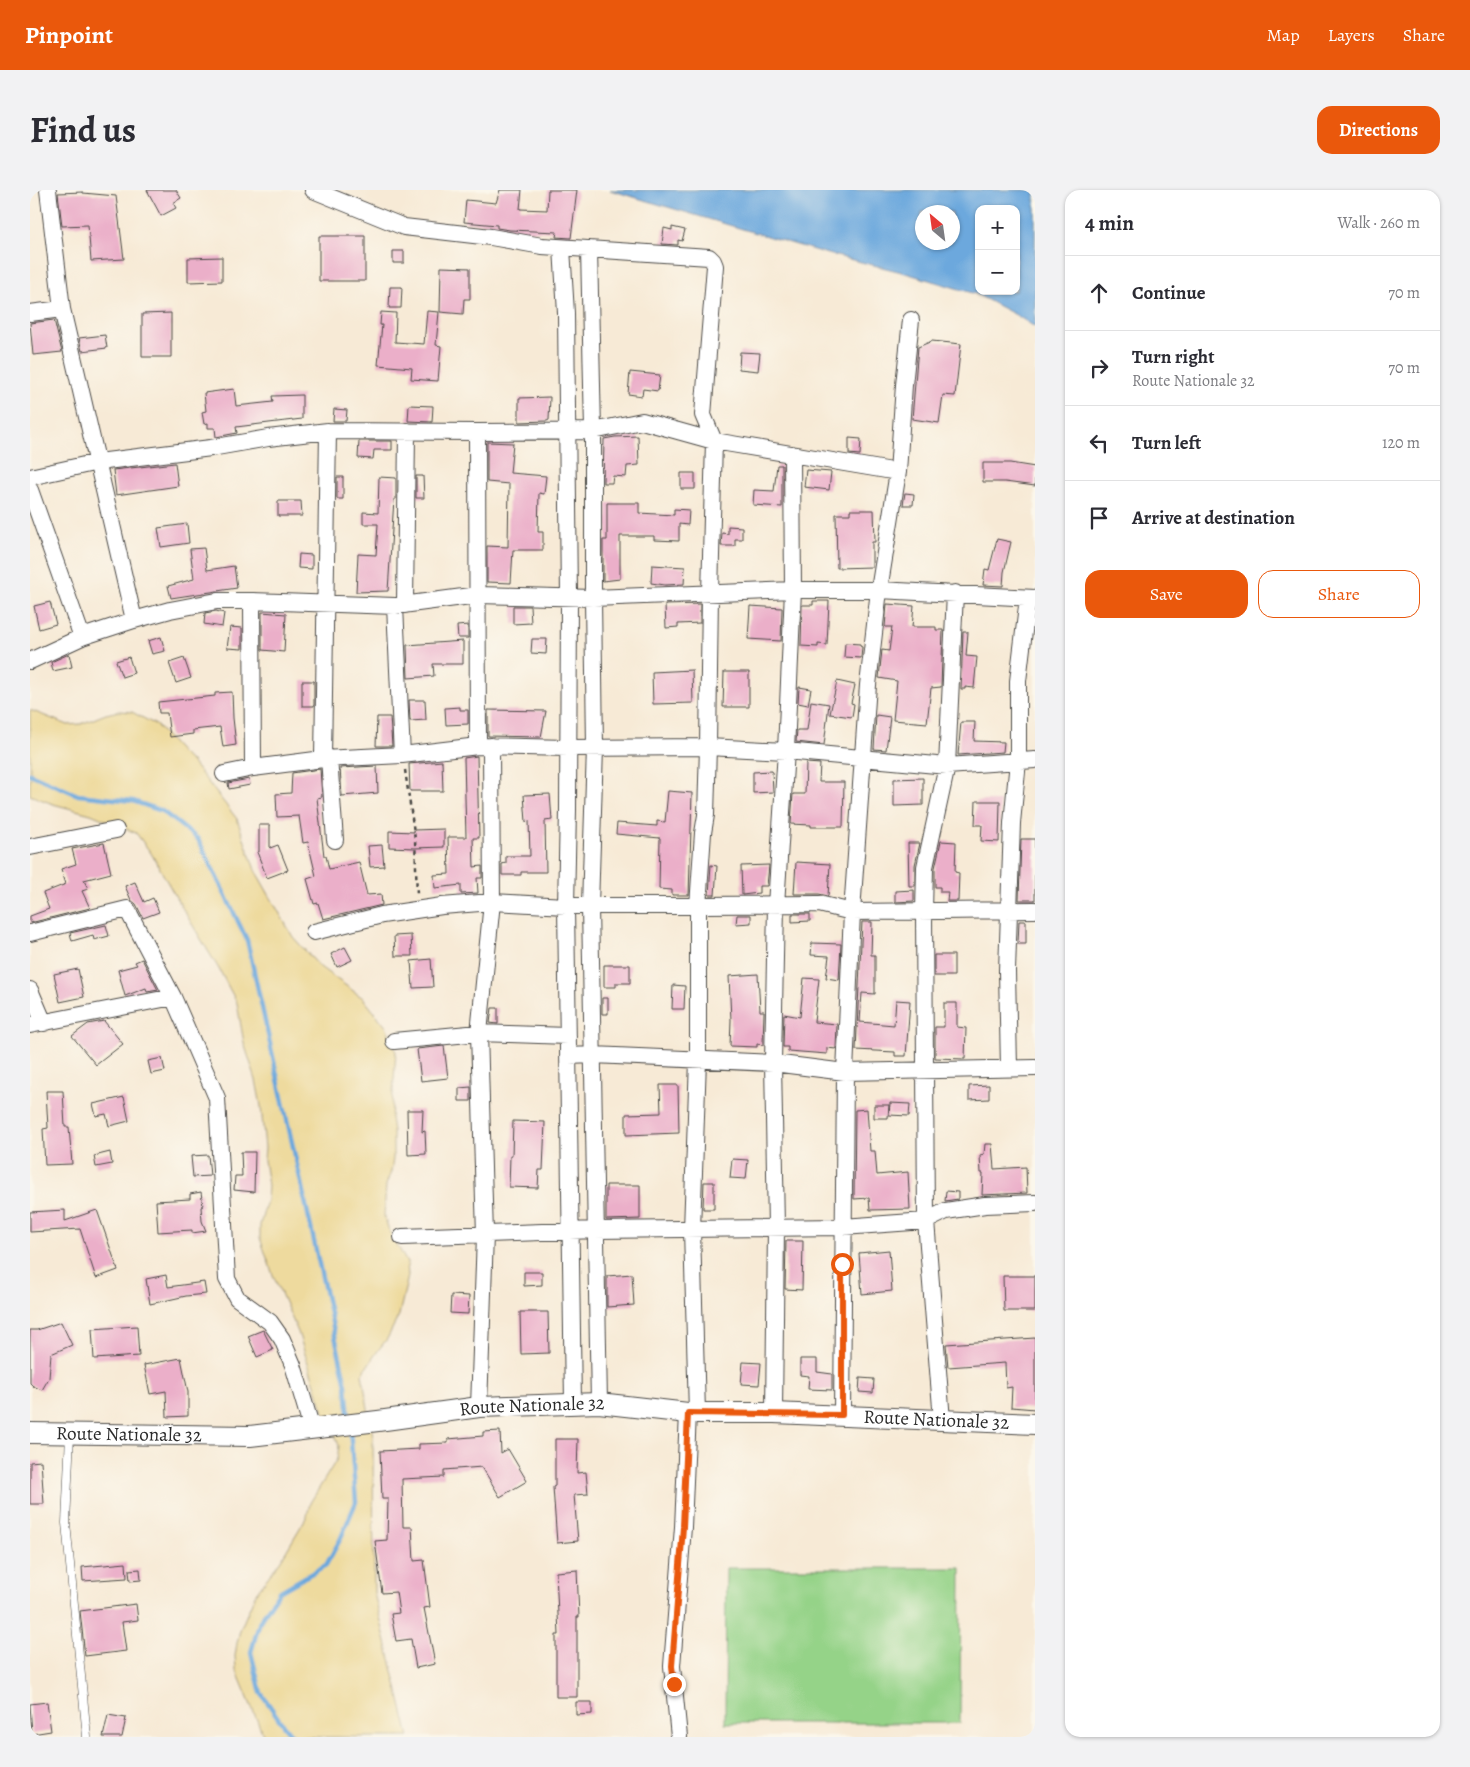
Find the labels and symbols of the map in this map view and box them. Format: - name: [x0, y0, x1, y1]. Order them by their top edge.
- north arrow: [915, 205, 960, 250]
- route start: [831, 1253, 854, 1276]
- street label: Route Nationale 32: [458, 1390, 606, 1423]
- street label: Route Nationale 32: [863, 1404, 1010, 1436]
- street label: Route Nationale 32: [56, 1420, 202, 1448]
- route end: [663, 1673, 686, 1696]

